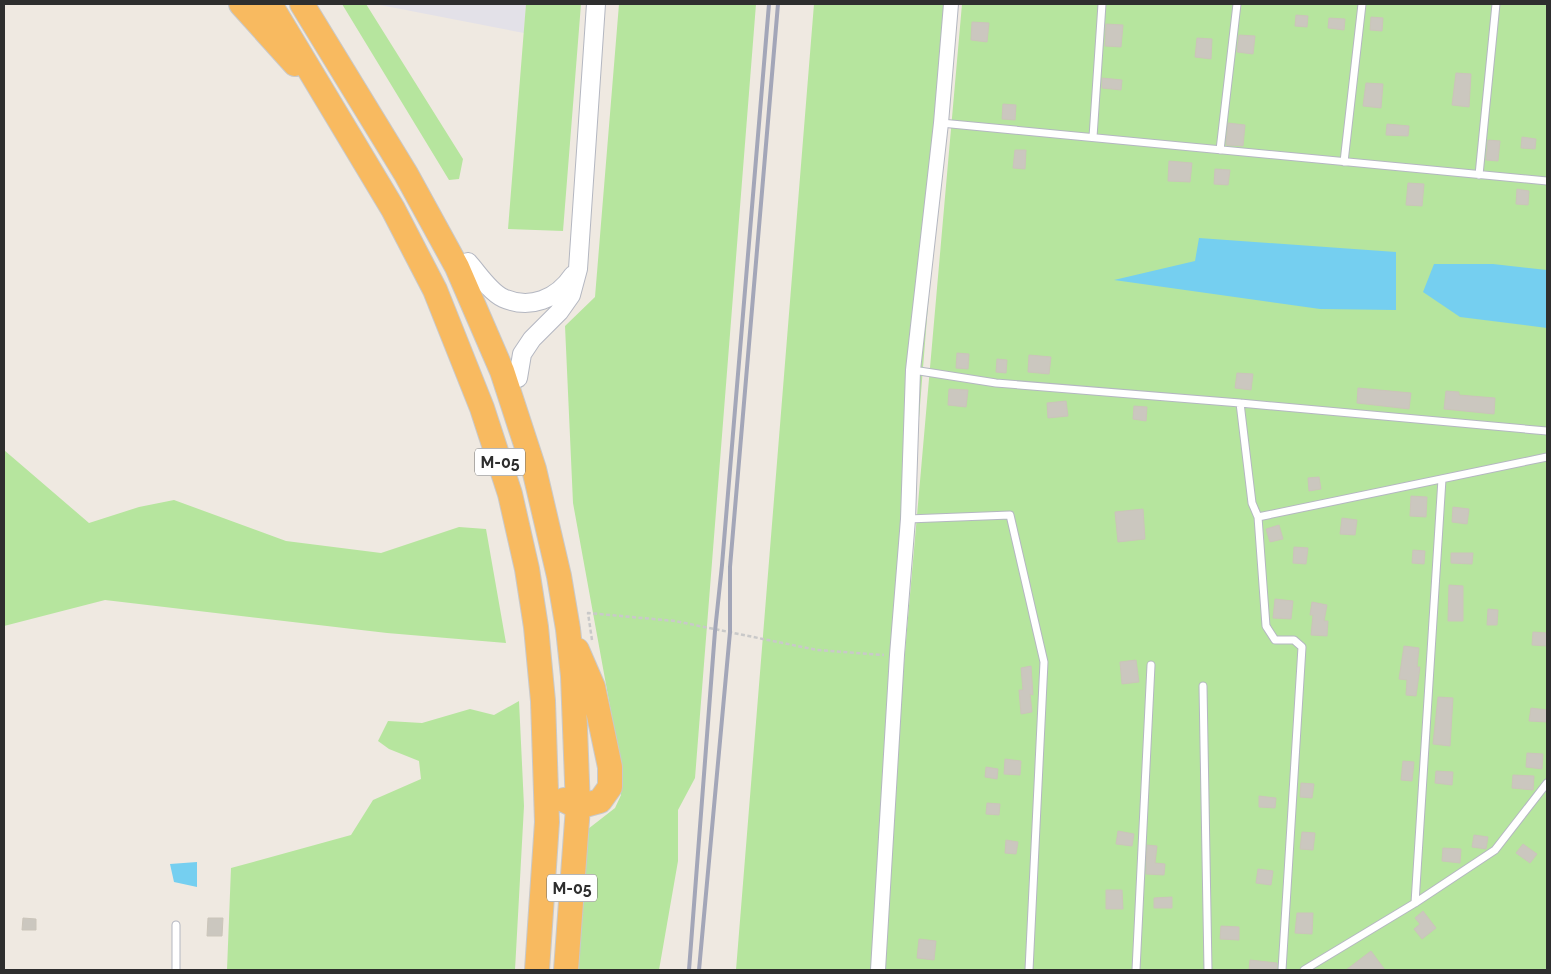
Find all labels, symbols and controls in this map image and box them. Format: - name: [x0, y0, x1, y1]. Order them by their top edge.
- road number: М-05: [475, 448, 525, 476]
- road number: М-05: [547, 874, 597, 901]

